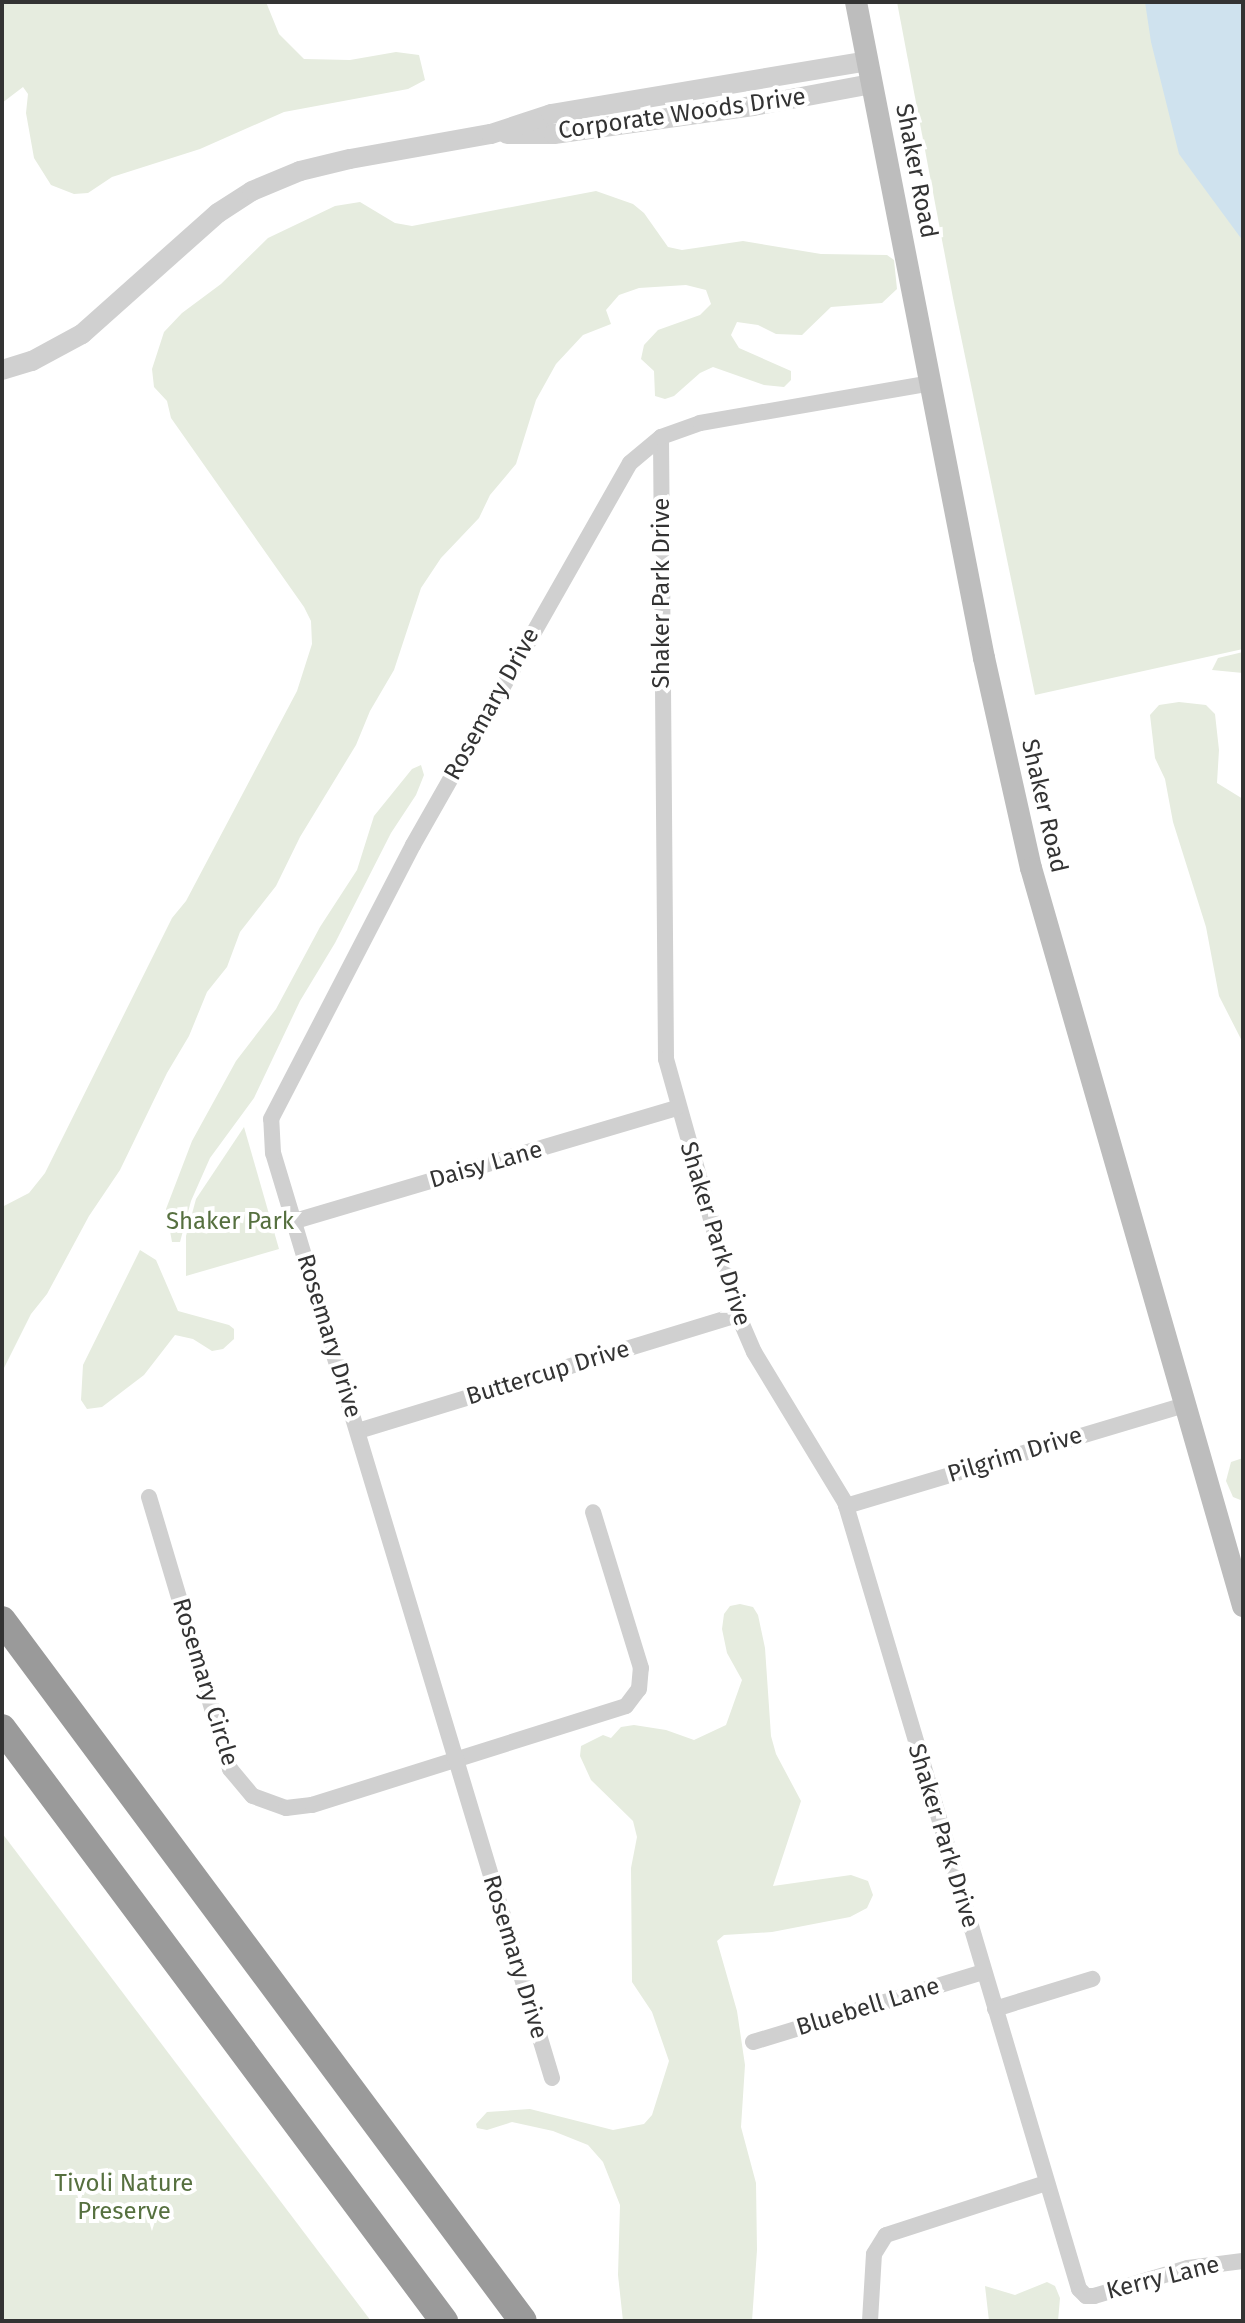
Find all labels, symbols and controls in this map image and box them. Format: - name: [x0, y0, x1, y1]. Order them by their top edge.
- street label: Corporate Woods Drive: [556, 82, 808, 146]
- street label: Shaker Road: [889, 101, 943, 241]
- street label: Shaker Park Drive: [648, 498, 676, 688]
- street label: Rosemary Drive: [438, 623, 546, 785]
- street label: Shaker Road: [1015, 736, 1073, 876]
- street label: Daisy Lane: [426, 1135, 546, 1195]
- street label: Shaker Park Drive: [673, 1139, 757, 1329]
- park label: Shaker Park: [166, 1208, 294, 1236]
- street label: Rosemary Drive: [290, 1251, 368, 1421]
- street label: Buttercup Drive: [463, 1334, 633, 1412]
- street label: Pilgrim Drive: [944, 1421, 1086, 1489]
- street label: Rosemary Circle: [166, 1595, 244, 1769]
- street label: Shaker Park Drive: [901, 1741, 985, 1931]
- street label: Rosemary Drive: [476, 1872, 554, 2042]
- street label: Bluebell Lane: [793, 1972, 943, 2042]
- park label: Tivoli Nature Preserve: [55, 2170, 193, 2226]
- street label: Kerry Lane: [1103, 2250, 1223, 2306]

